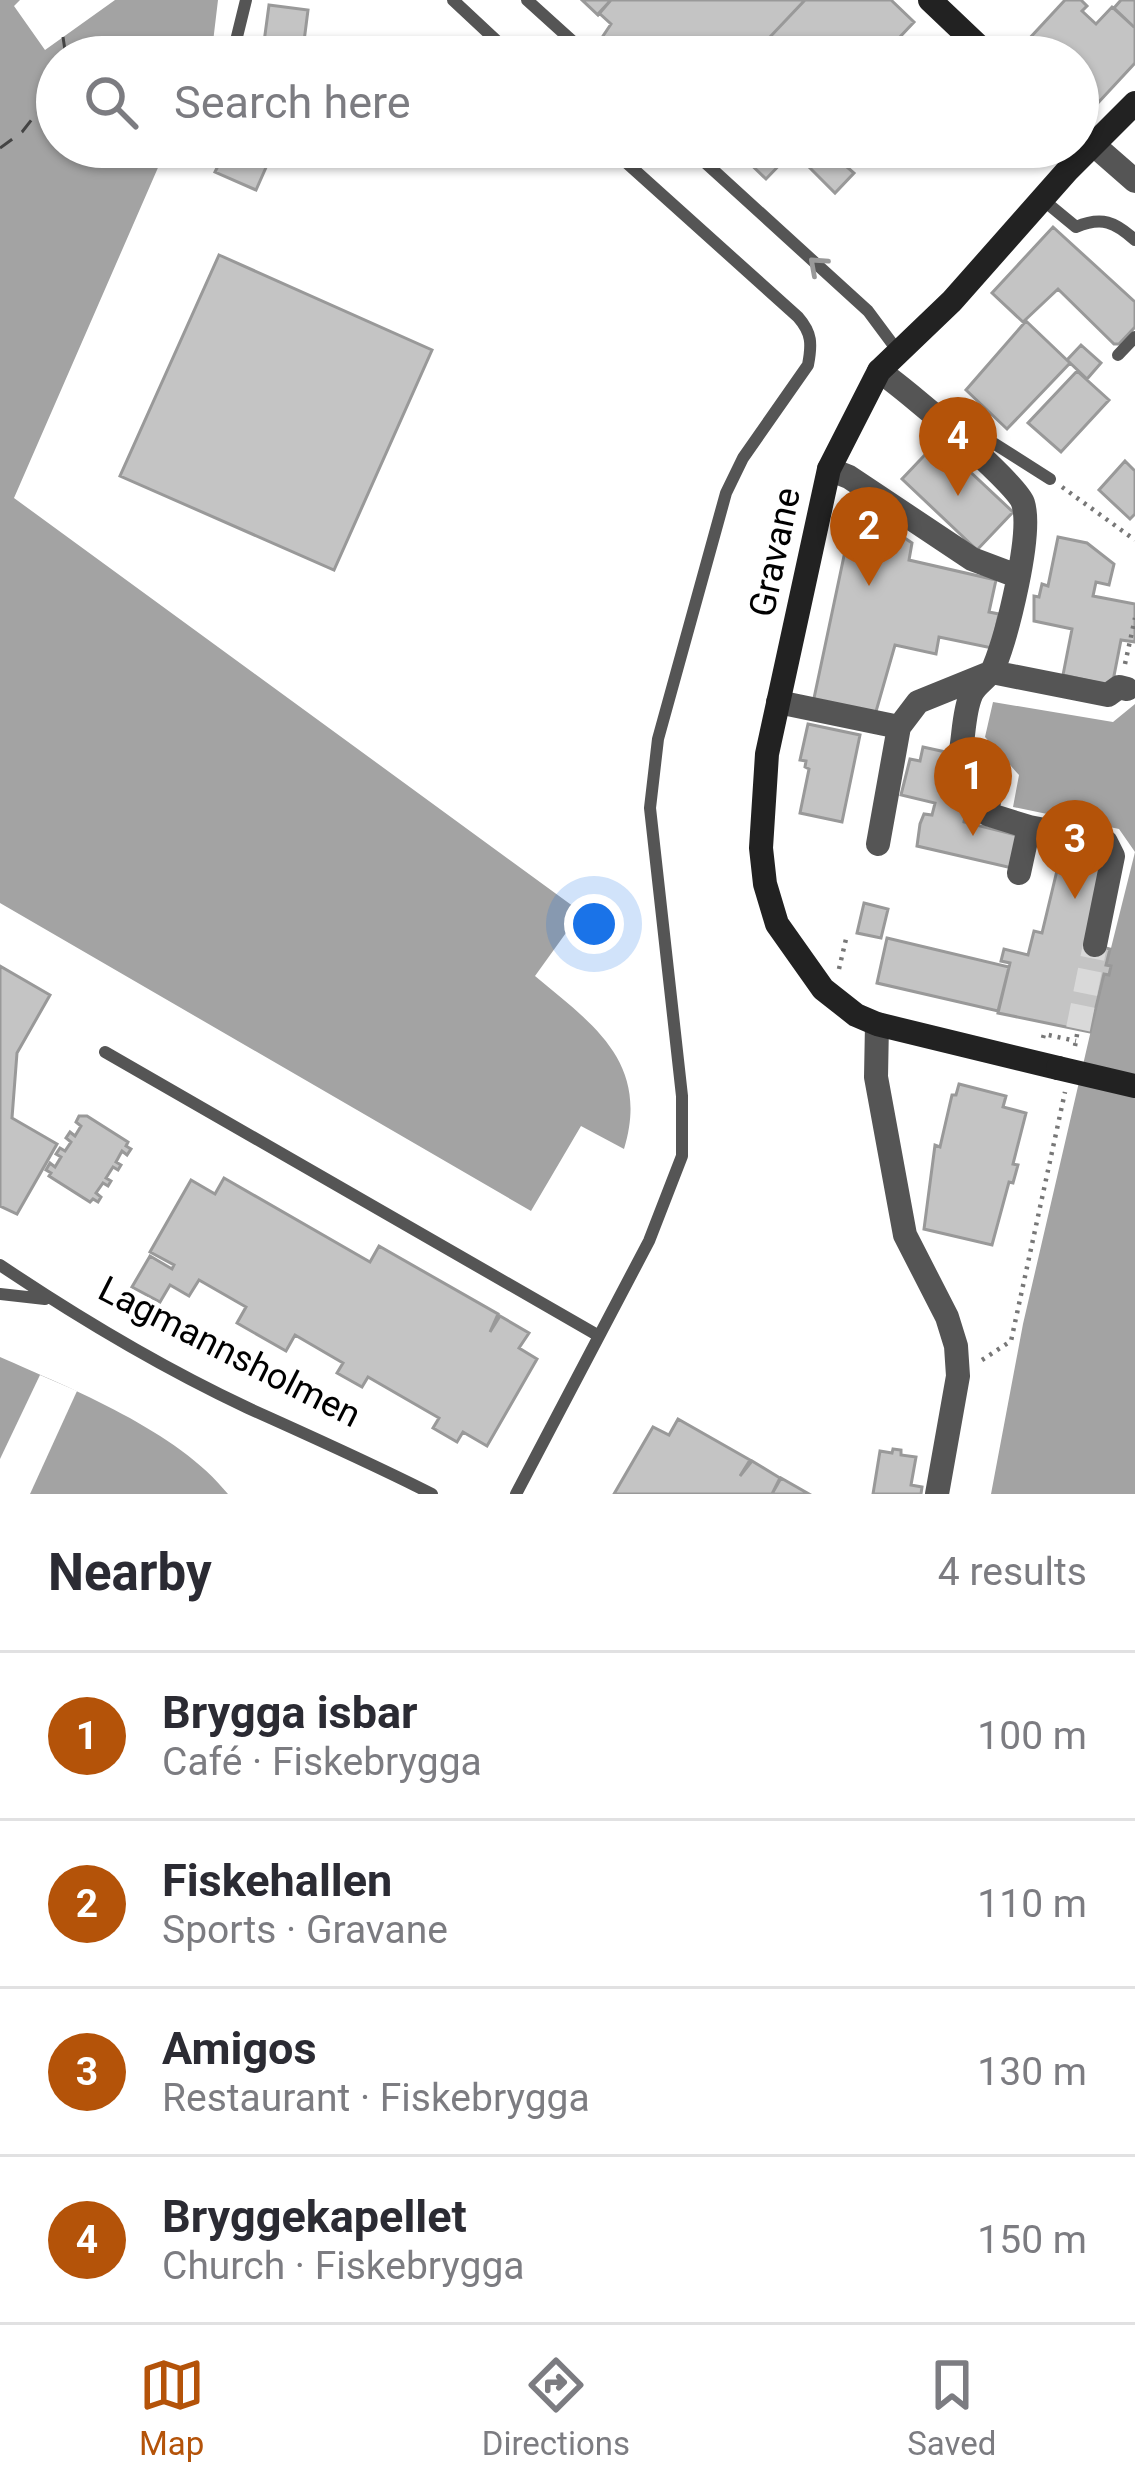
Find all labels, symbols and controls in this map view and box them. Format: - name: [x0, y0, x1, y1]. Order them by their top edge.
- search box: [36, 36, 1099, 168]
- icon: search: [78, 69, 144, 135]
- text: Search here: [174, 76, 411, 129]
- one-way arrow: [810, 258, 831, 279]
- pin: 4: [919, 397, 997, 496]
- street label: Gravane: [741, 484, 809, 621]
- pin: 2: [830, 487, 908, 586]
- pin: 1: [934, 737, 1012, 836]
- pin: 3: [1036, 800, 1114, 899]
- your location: [564, 894, 624, 954]
- street label: Lagmannsholmen: [92, 1268, 368, 1436]
- text: Nearby: [48, 1543, 212, 1602]
- text: 4 results: [938, 1549, 1087, 1595]
- text: Brygga isbar: [162, 1686, 418, 1739]
- text: 1: [76, 1713, 98, 1759]
- text: 100 m: [977, 1713, 1087, 1759]
- text: Café · Fiskebrygga: [162, 1739, 482, 1785]
- text: Fiskehallen: [162, 1854, 392, 1907]
- text: 2: [76, 1881, 98, 1927]
- text: 110 m: [977, 1881, 1087, 1927]
- text: Sports · Gravane: [162, 1907, 448, 1953]
- text: Amigos: [162, 2022, 317, 2075]
- text: 3: [76, 2049, 98, 2095]
- text: 130 m: [977, 2049, 1087, 2095]
- text: Restaurant · Fiskebrygga: [162, 2075, 590, 2121]
- text: Bryggekapellet: [162, 2190, 467, 2243]
- text: 4: [76, 2217, 98, 2263]
- text: 150 m: [977, 2217, 1087, 2263]
- text: Church · Fiskebrygga: [162, 2243, 525, 2289]
- tab: Map: [139, 2352, 205, 2463]
- tab: Directions: [482, 2352, 630, 2463]
- tab: Saved: [907, 2352, 996, 2463]

